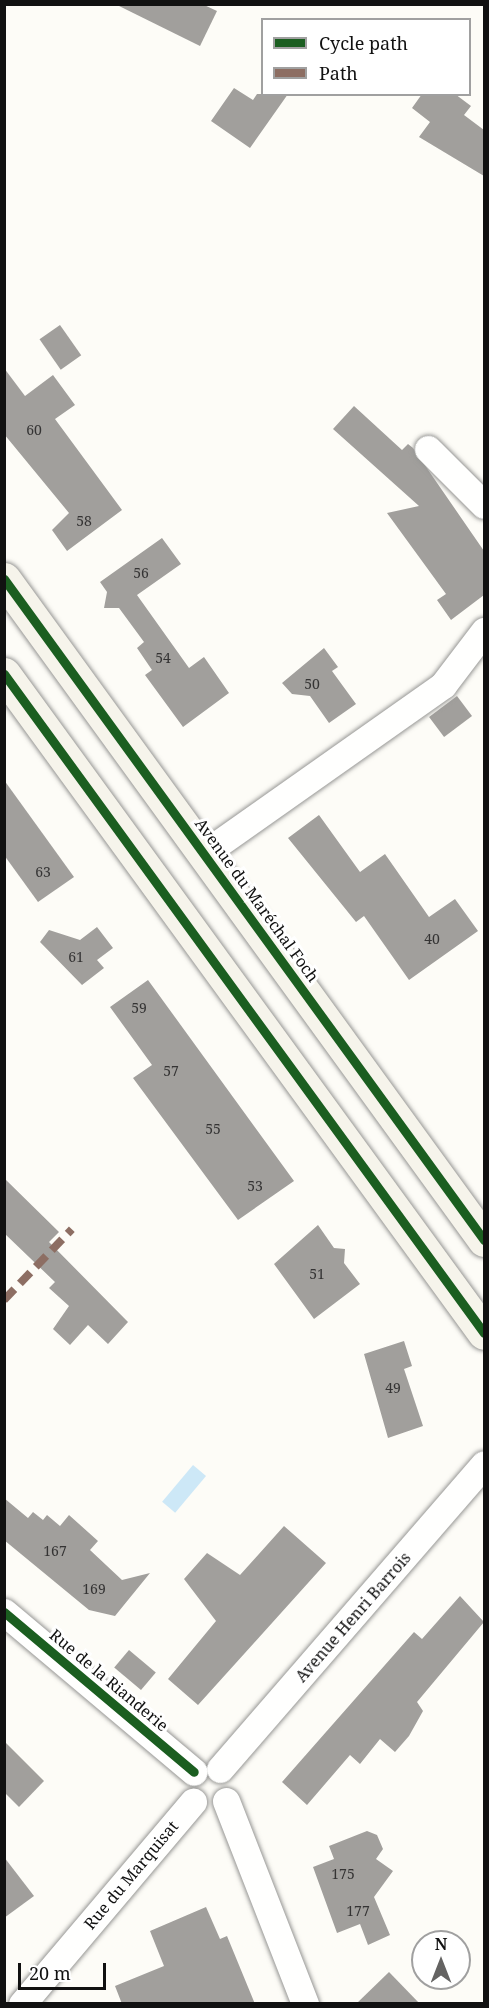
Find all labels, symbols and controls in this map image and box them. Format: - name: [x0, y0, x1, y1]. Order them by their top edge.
- legend: [261, 18, 471, 96]
- text: Cycle path: [319, 31, 408, 55]
- text: Path: [319, 61, 358, 85]
- house number: 60: [26, 422, 42, 438]
- house number: 58: [76, 513, 92, 529]
- house number: 56: [133, 565, 149, 581]
- house number: 54: [155, 650, 171, 666]
- house number: 50: [304, 676, 320, 692]
- street label: Avenue du Maréchal Foch: [191, 814, 323, 986]
- house number: 63: [35, 864, 51, 880]
- house number: 40: [424, 931, 440, 947]
- house number: 61: [68, 949, 84, 965]
- house number: 59: [131, 1000, 147, 1016]
- house number: 57: [163, 1063, 179, 1079]
- house number: 55: [205, 1121, 221, 1137]
- house number: 53: [247, 1178, 263, 1194]
- house number: 51: [309, 1266, 325, 1282]
- house number: 49: [385, 1380, 401, 1396]
- house number: 167: [43, 1543, 67, 1559]
- street label: Avenue Henri Barrois: [291, 1548, 415, 1686]
- house number: 169: [82, 1581, 106, 1597]
- street label: Rue de la Rianderie: [46, 1625, 172, 1735]
- street label: Rue du Marquisat: [80, 1817, 182, 1933]
- house number: 175: [331, 1866, 355, 1882]
- house number: 177: [346, 1903, 370, 1919]
- north arrow: [411, 1930, 471, 1990]
- text: N: [435, 1933, 447, 1955]
- scale bar: [21, 1951, 110, 1989]
- text: 20 m: [29, 1961, 71, 1985]

